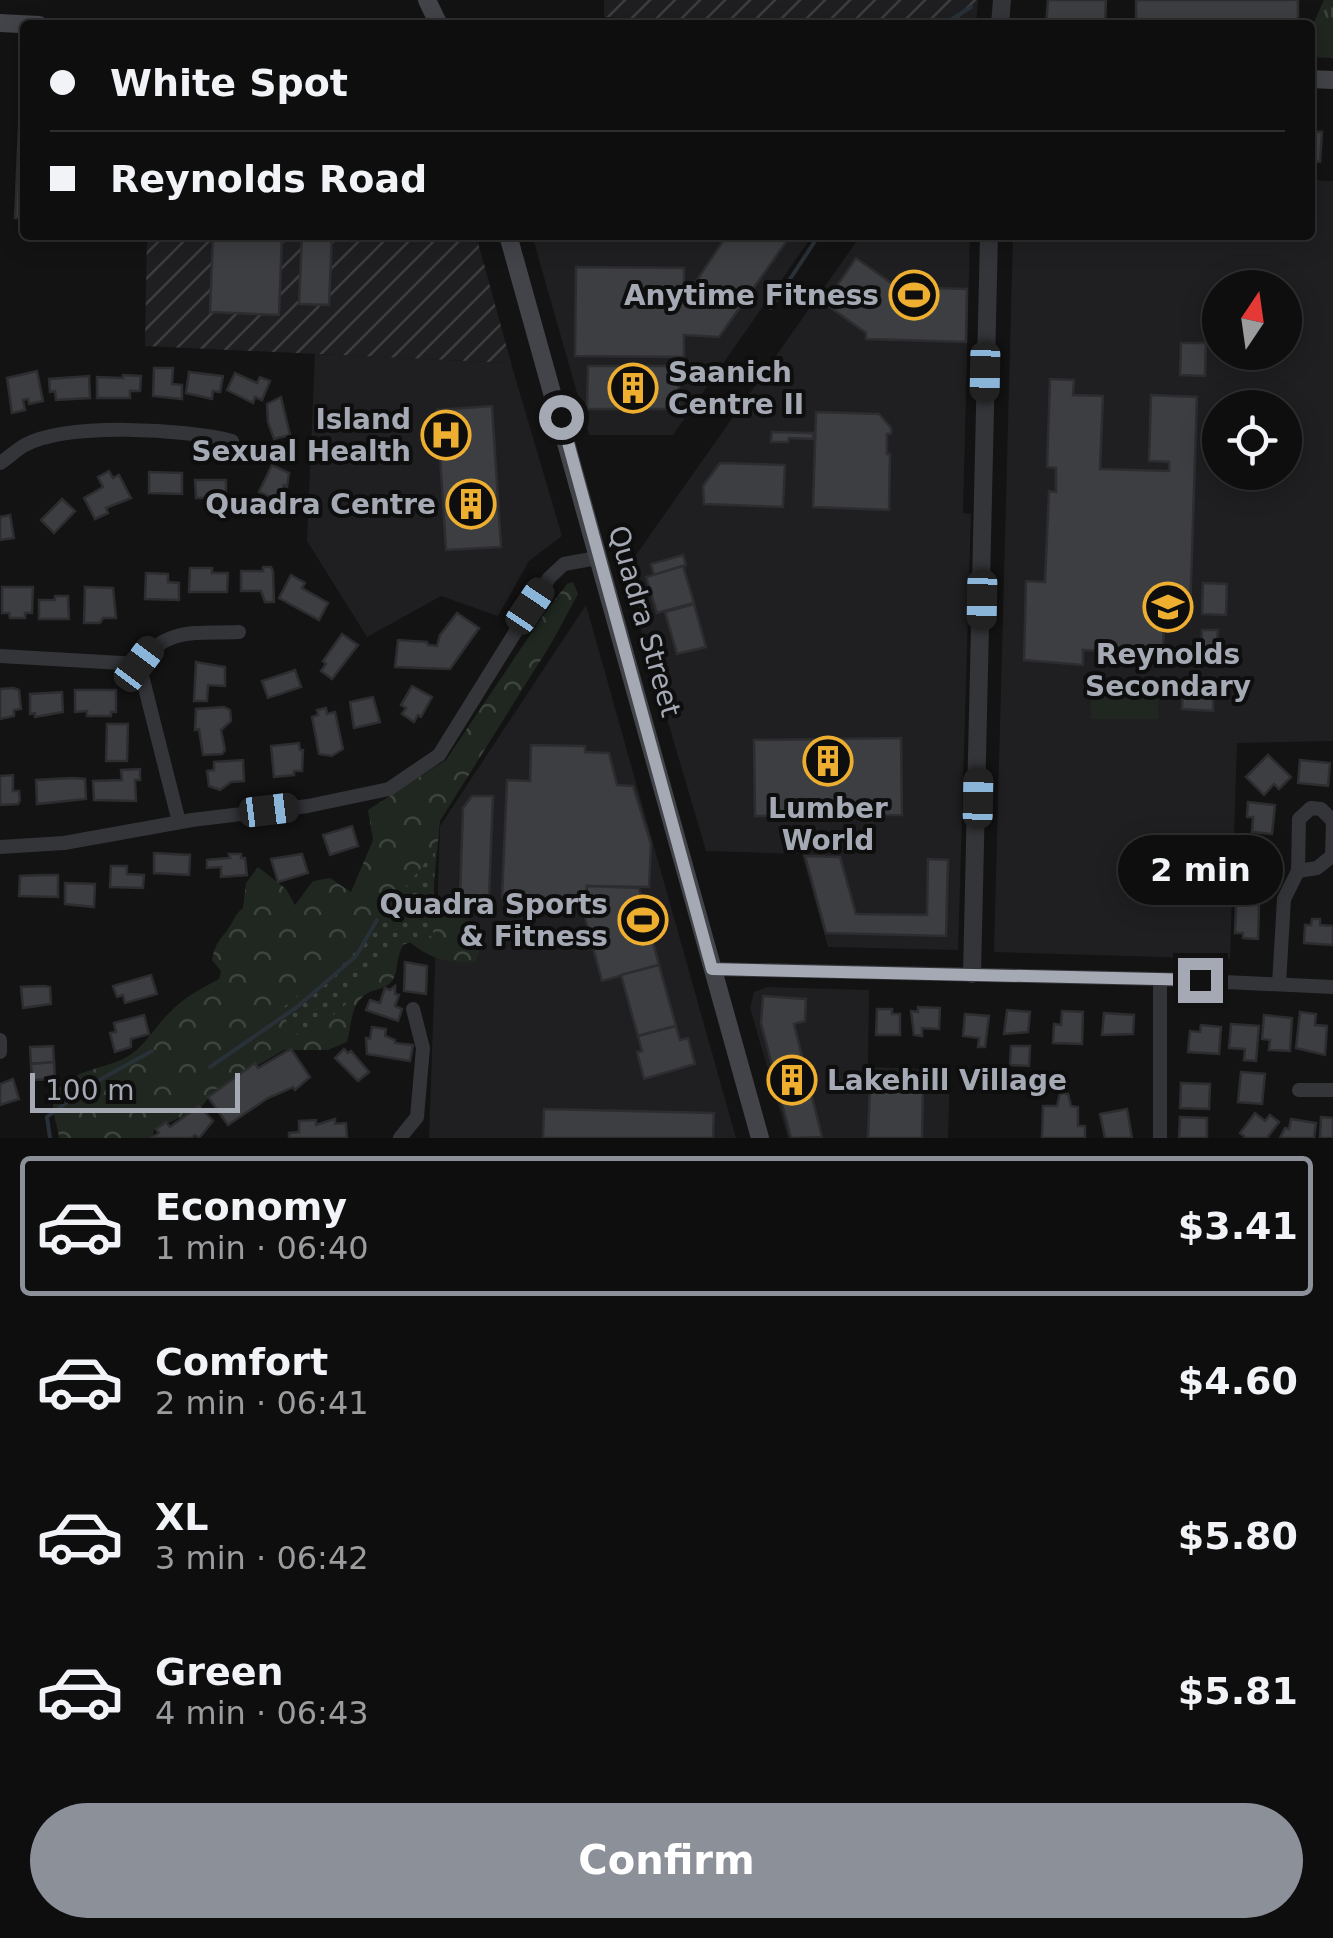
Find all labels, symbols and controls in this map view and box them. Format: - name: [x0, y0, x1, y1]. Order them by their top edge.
- text: White Spot: [110, 61, 348, 105]
- text: Reynolds Road: [110, 157, 427, 201]
- sports icon: Anytime Fitness: [888, 269, 940, 321]
- north arrow: [1202, 270, 1302, 370]
- map controls: [1202, 270, 1302, 490]
- place label: Anytime Fitness: [624, 279, 879, 312]
- car: [969, 342, 1001, 402]
- place label: Saanich Centre II: [668, 356, 804, 421]
- building icon: Saanich Centre II: [607, 362, 659, 414]
- button: locate: [1202, 390, 1302, 490]
- route start: [539, 395, 584, 440]
- place label: Island Sexual Health: [191, 403, 411, 468]
- hospital icon: Island Sexual Health: [420, 409, 472, 461]
- building icon: Quadra Centre: [445, 478, 497, 530]
- place label: Quadra Centre: [205, 488, 436, 521]
- street label: Quadra Street: [601, 522, 688, 721]
- car: [966, 570, 998, 630]
- car: [501, 573, 559, 639]
- school or university icon: Reynolds Secondary: [1142, 581, 1194, 633]
- car: [109, 631, 169, 697]
- place label: Reynolds Secondary: [1085, 638, 1251, 703]
- building icon: Lumber World: [802, 735, 854, 787]
- car: [962, 768, 994, 828]
- car: [237, 791, 301, 829]
- place label: Lumber World: [768, 792, 888, 857]
- callout: 2 min: [1118, 835, 1282, 905]
- text: 2 min: [1150, 851, 1251, 889]
- place label: Quadra Sports & Fitness: [380, 888, 608, 953]
- sports icon: Quadra Sports & Fitness: [617, 894, 669, 946]
- route end: [1178, 958, 1223, 1003]
- building icon: Lakehill Village: [766, 1054, 818, 1106]
- place label: Lakehill Village: [827, 1064, 1067, 1097]
- scale bar: [30, 1068, 240, 1112]
- text: 100 m: [45, 1074, 135, 1107]
- icon: car: [35, 1181, 125, 1271]
- text: Economy: [155, 1185, 347, 1229]
- text: $3.41: [1178, 1204, 1298, 1248]
- text: 1 min · 06:40: [155, 1229, 369, 1267]
- icon: car: [35, 1336, 125, 1426]
- text: Comfort: [155, 1340, 328, 1384]
- text: $4.60: [1178, 1359, 1298, 1403]
- text: 2 min · 06:41: [155, 1384, 369, 1422]
- icon: car: [35, 1491, 125, 1581]
- text: XL: [155, 1495, 209, 1539]
- text: $5.80: [1178, 1514, 1298, 1558]
- text: 3 min · 06:42: [155, 1539, 369, 1577]
- icon: car: [35, 1646, 125, 1736]
- text: Green: [155, 1650, 284, 1694]
- text: $5.81: [1178, 1669, 1298, 1713]
- text: 4 min · 06:43: [155, 1694, 369, 1732]
- button: Confirm: [30, 1803, 1303, 1918]

